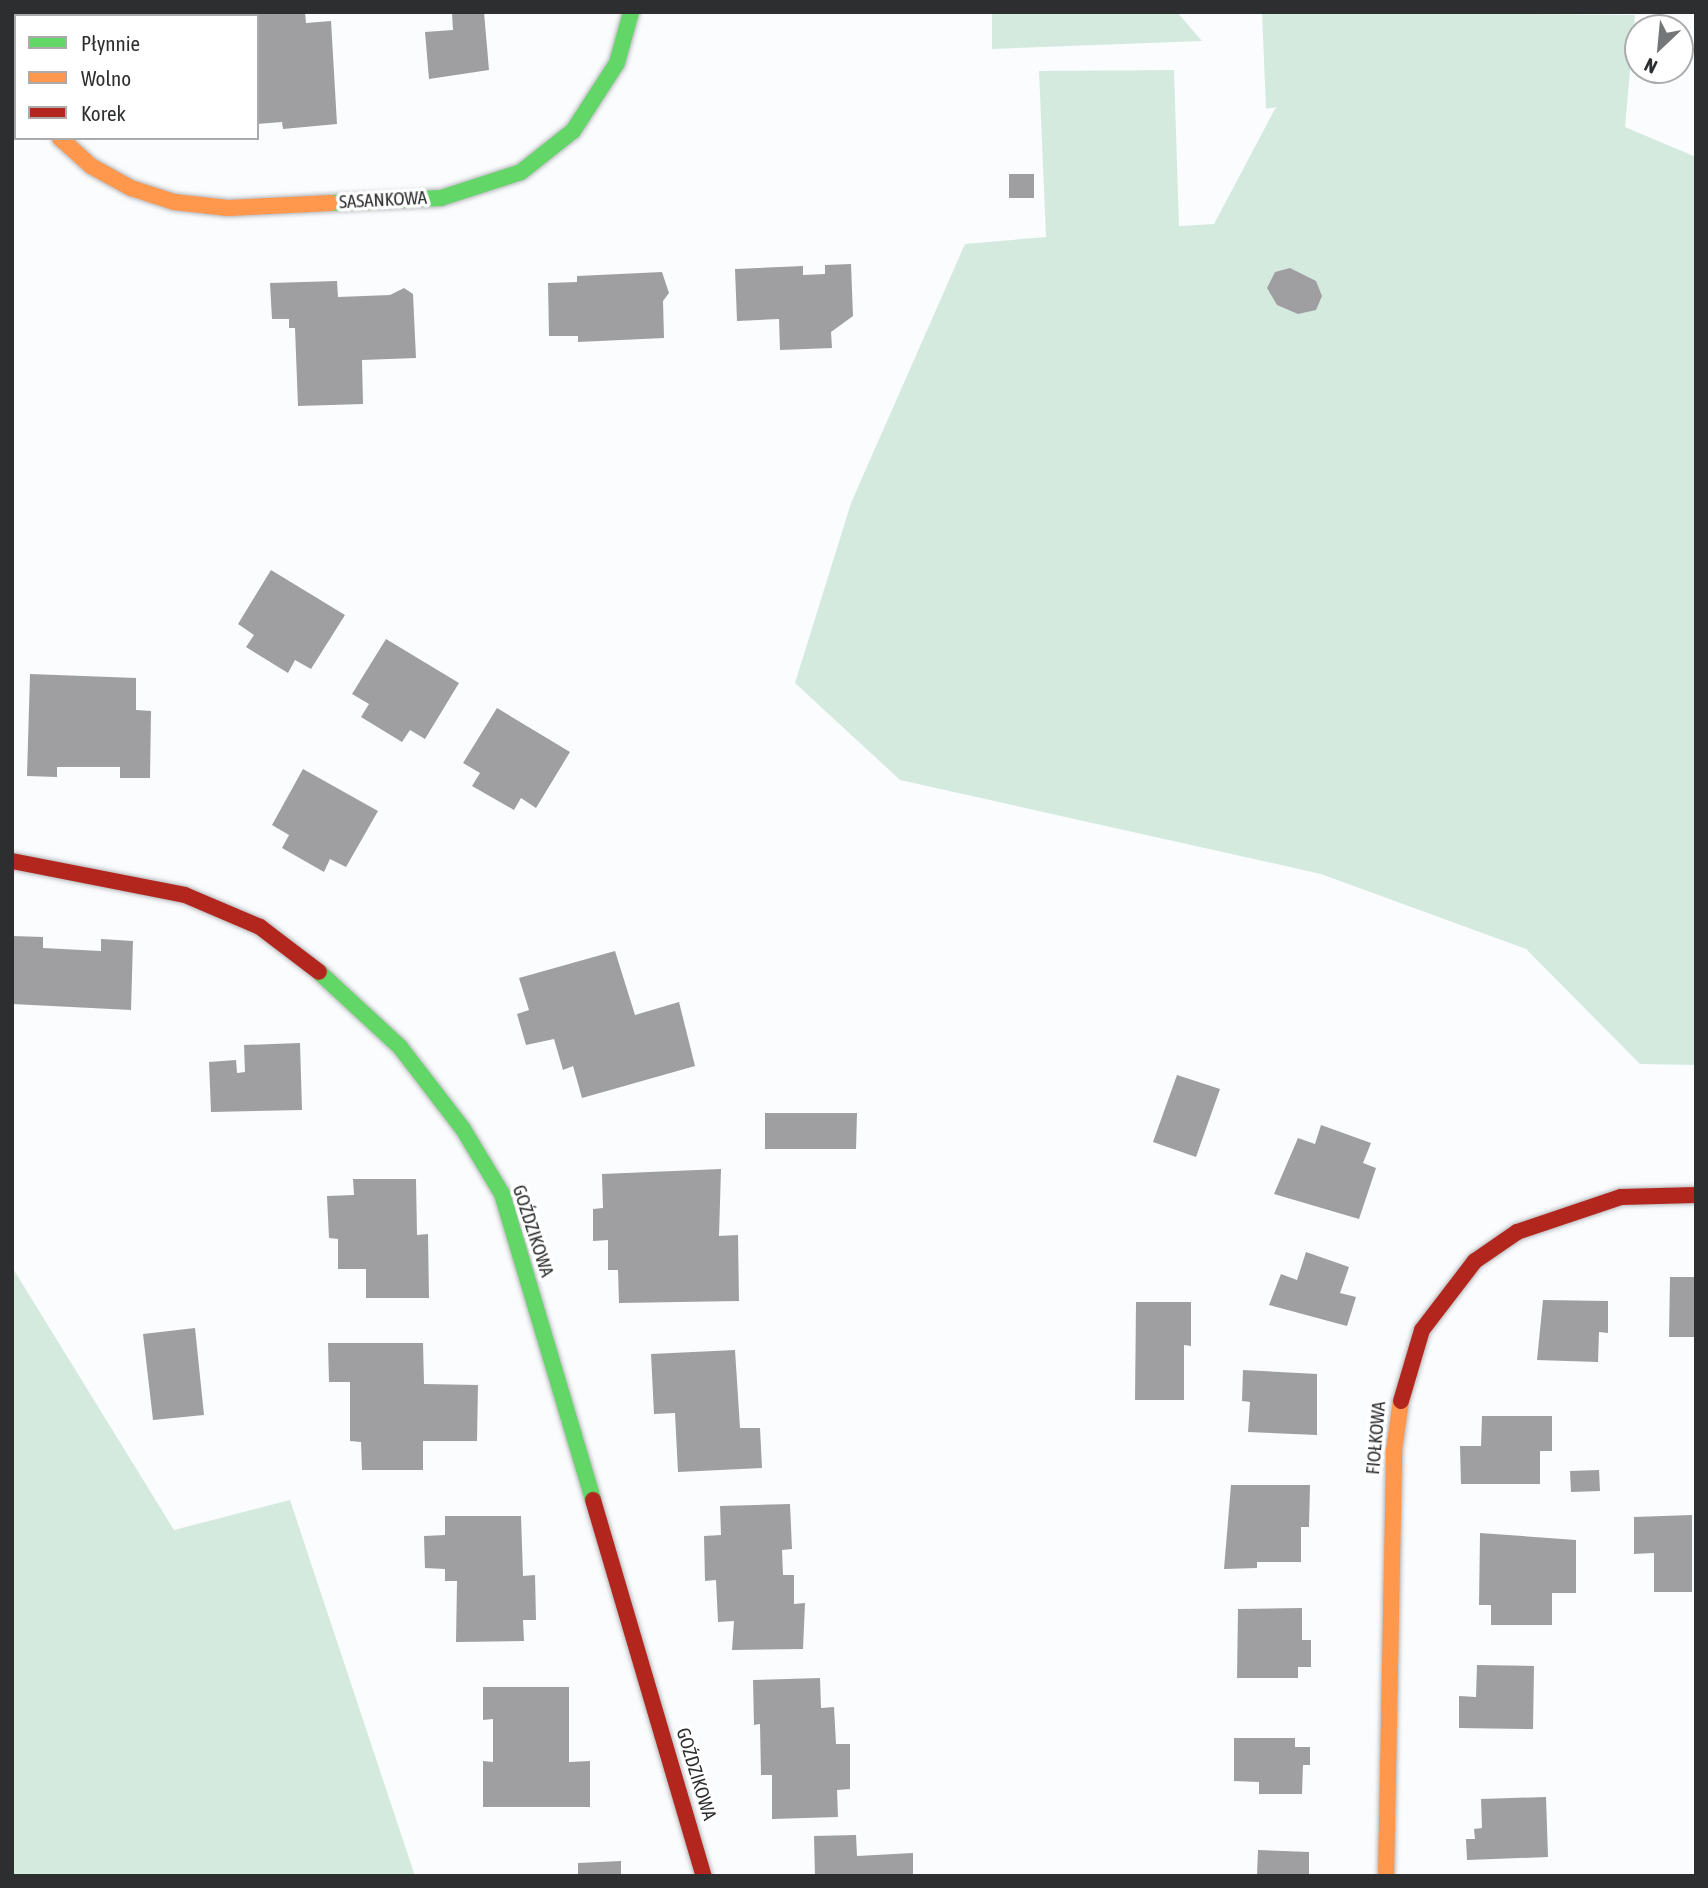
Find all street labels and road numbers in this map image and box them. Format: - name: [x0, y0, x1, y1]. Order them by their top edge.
- street label: SASANKOWA: [338, 186, 428, 214]
- street label: GOŹDZIKOWA: [507, 1182, 559, 1280]
- street label: FIOŁKOWA: [1361, 1400, 1391, 1476]
- street label: GOŹDZIKOWA: [671, 1725, 721, 1823]

